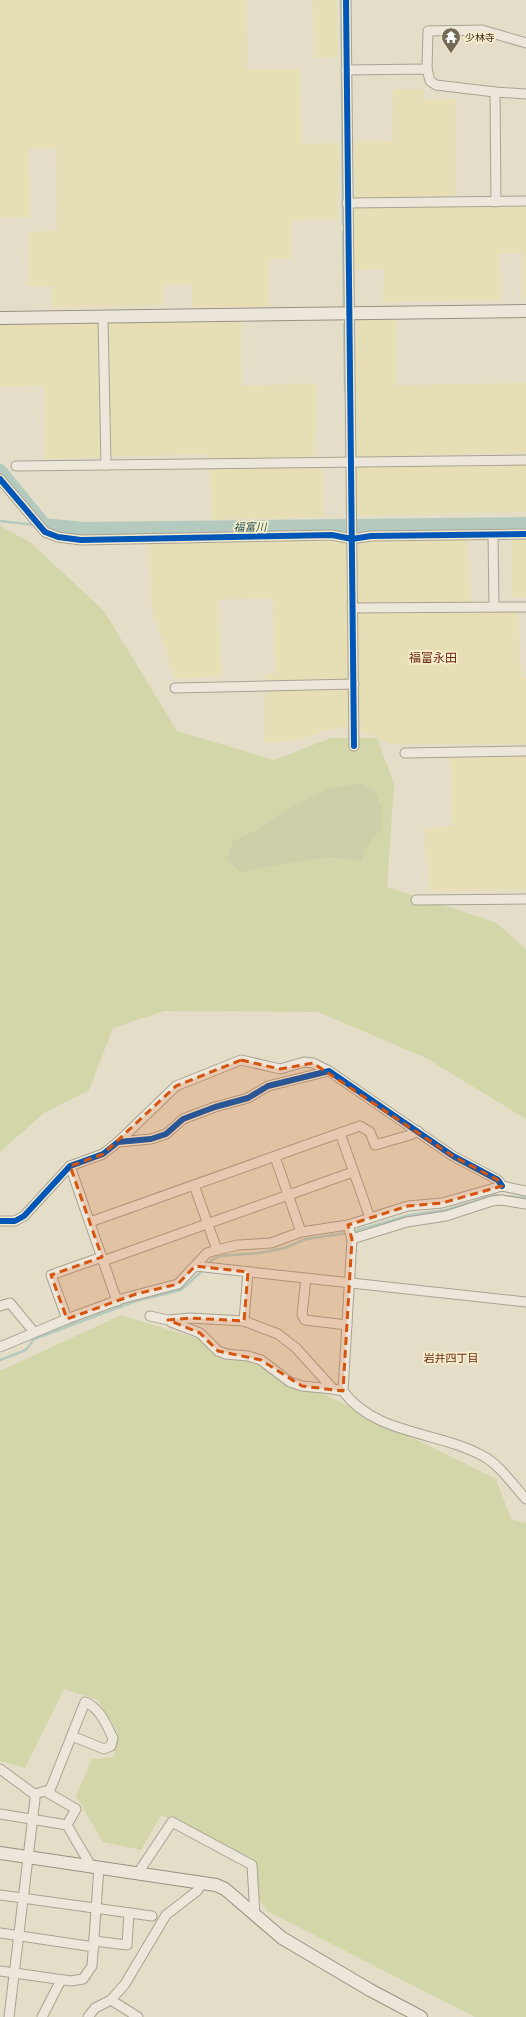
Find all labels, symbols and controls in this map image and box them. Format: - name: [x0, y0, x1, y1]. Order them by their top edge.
- temple icon: 少林寺: [440, 26, 462, 54]
- place label: 少林寺: [465, 31, 495, 44]
- water label: 福富川: [233, 520, 268, 534]
- district label: 福富永田: [409, 650, 457, 665]
- district label: 岩井四丁目: [424, 1351, 479, 1365]

